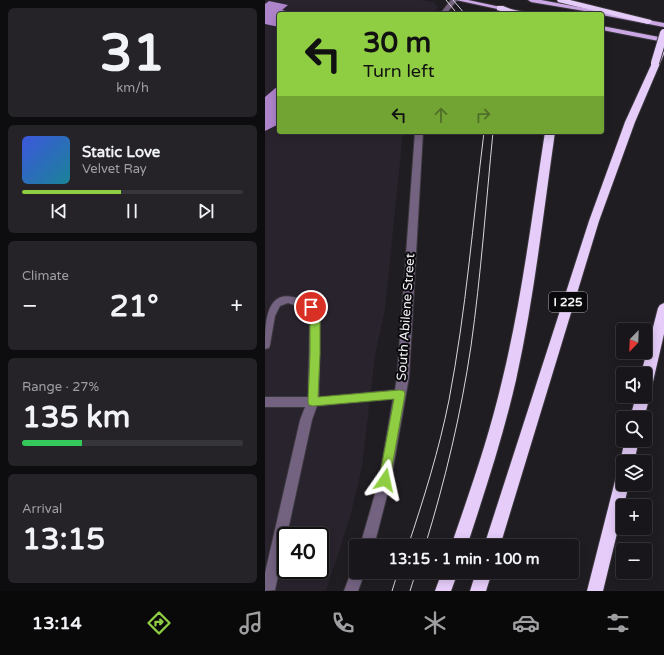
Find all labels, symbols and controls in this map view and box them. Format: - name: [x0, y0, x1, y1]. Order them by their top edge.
- text: 31: [100, 22, 165, 85]
- text: 30 m: [363, 26, 431, 60]
- icon: left: [297, 28, 349, 80]
- text: Turn left: [363, 60, 435, 82]
- text: km/h: [116, 80, 149, 96]
- icon: left: [388, 104, 410, 126]
- icon: ahead: [430, 104, 452, 126]
- icon: right: [472, 104, 494, 126]
- text: Static Love: [82, 143, 160, 161]
- text: Velvet Ray: [82, 161, 147, 177]
- icon: previous: [48, 200, 70, 222]
- icon: pause: [121, 200, 143, 222]
- icon: next: [195, 200, 217, 222]
- street label: South Abilene Street: [394, 253, 418, 381]
- text: Climate: [22, 268, 69, 284]
- text: 21°: [110, 288, 159, 325]
- pin: [294, 290, 328, 324]
- road number: I 225: [549, 292, 587, 312]
- text: −: [22, 293, 38, 319]
- text: +: [231, 293, 243, 319]
- icon: arrive: [300, 296, 322, 318]
- north arrow: [616, 323, 652, 359]
- map controls: [616, 323, 652, 579]
- button: sound: [616, 367, 652, 403]
- text: Range · 27%: [22, 379, 99, 395]
- text: 135 km: [22, 399, 130, 436]
- button: search: [616, 411, 652, 447]
- button: layers: [616, 455, 652, 491]
- position arrow: [364, 459, 406, 501]
- button: +: [616, 499, 652, 535]
- text: Arrival: [22, 501, 62, 517]
- text: 13:15: [22, 521, 105, 558]
- speed limit sign: 40: [277, 527, 329, 579]
- button: −: [616, 543, 652, 579]
- text: 13:15 · 1 min · 100 m: [389, 550, 539, 568]
- icon: directions: [145, 609, 173, 637]
- icon: music: [237, 609, 265, 637]
- icon: phone: [329, 609, 357, 637]
- icon: climate: [421, 609, 449, 637]
- icon: car: [512, 609, 540, 637]
- icon: filters: [604, 609, 632, 637]
- text: 13:14: [32, 612, 82, 634]

